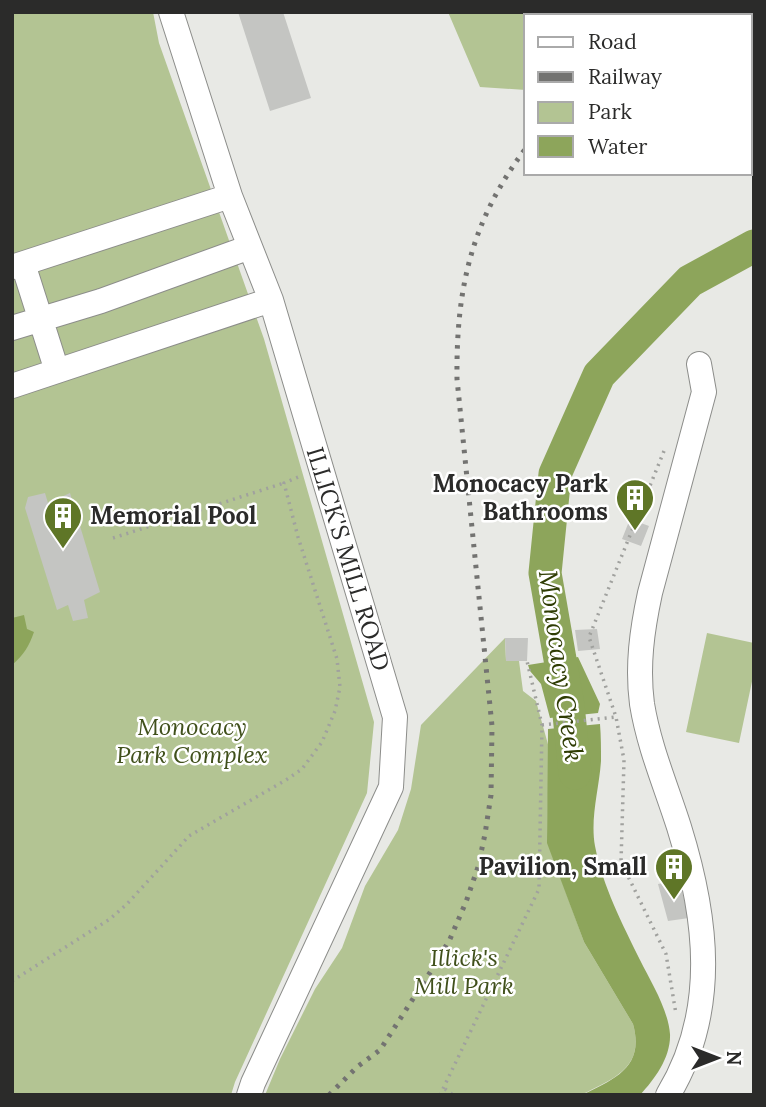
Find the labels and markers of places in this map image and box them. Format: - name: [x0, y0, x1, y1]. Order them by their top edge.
- place label: Monocacy Park Bathrooms: [433, 468, 608, 527]
- building icon: Monocacy Park Bathrooms: [614, 477, 656, 532]
- building icon: Memorial Pool: [42, 495, 84, 550]
- place label: Memorial Pool: [90, 500, 257, 531]
- building icon: Pavilion, Small: [653, 846, 695, 901]
- place label: Pavilion, Small: [479, 851, 647, 882]

